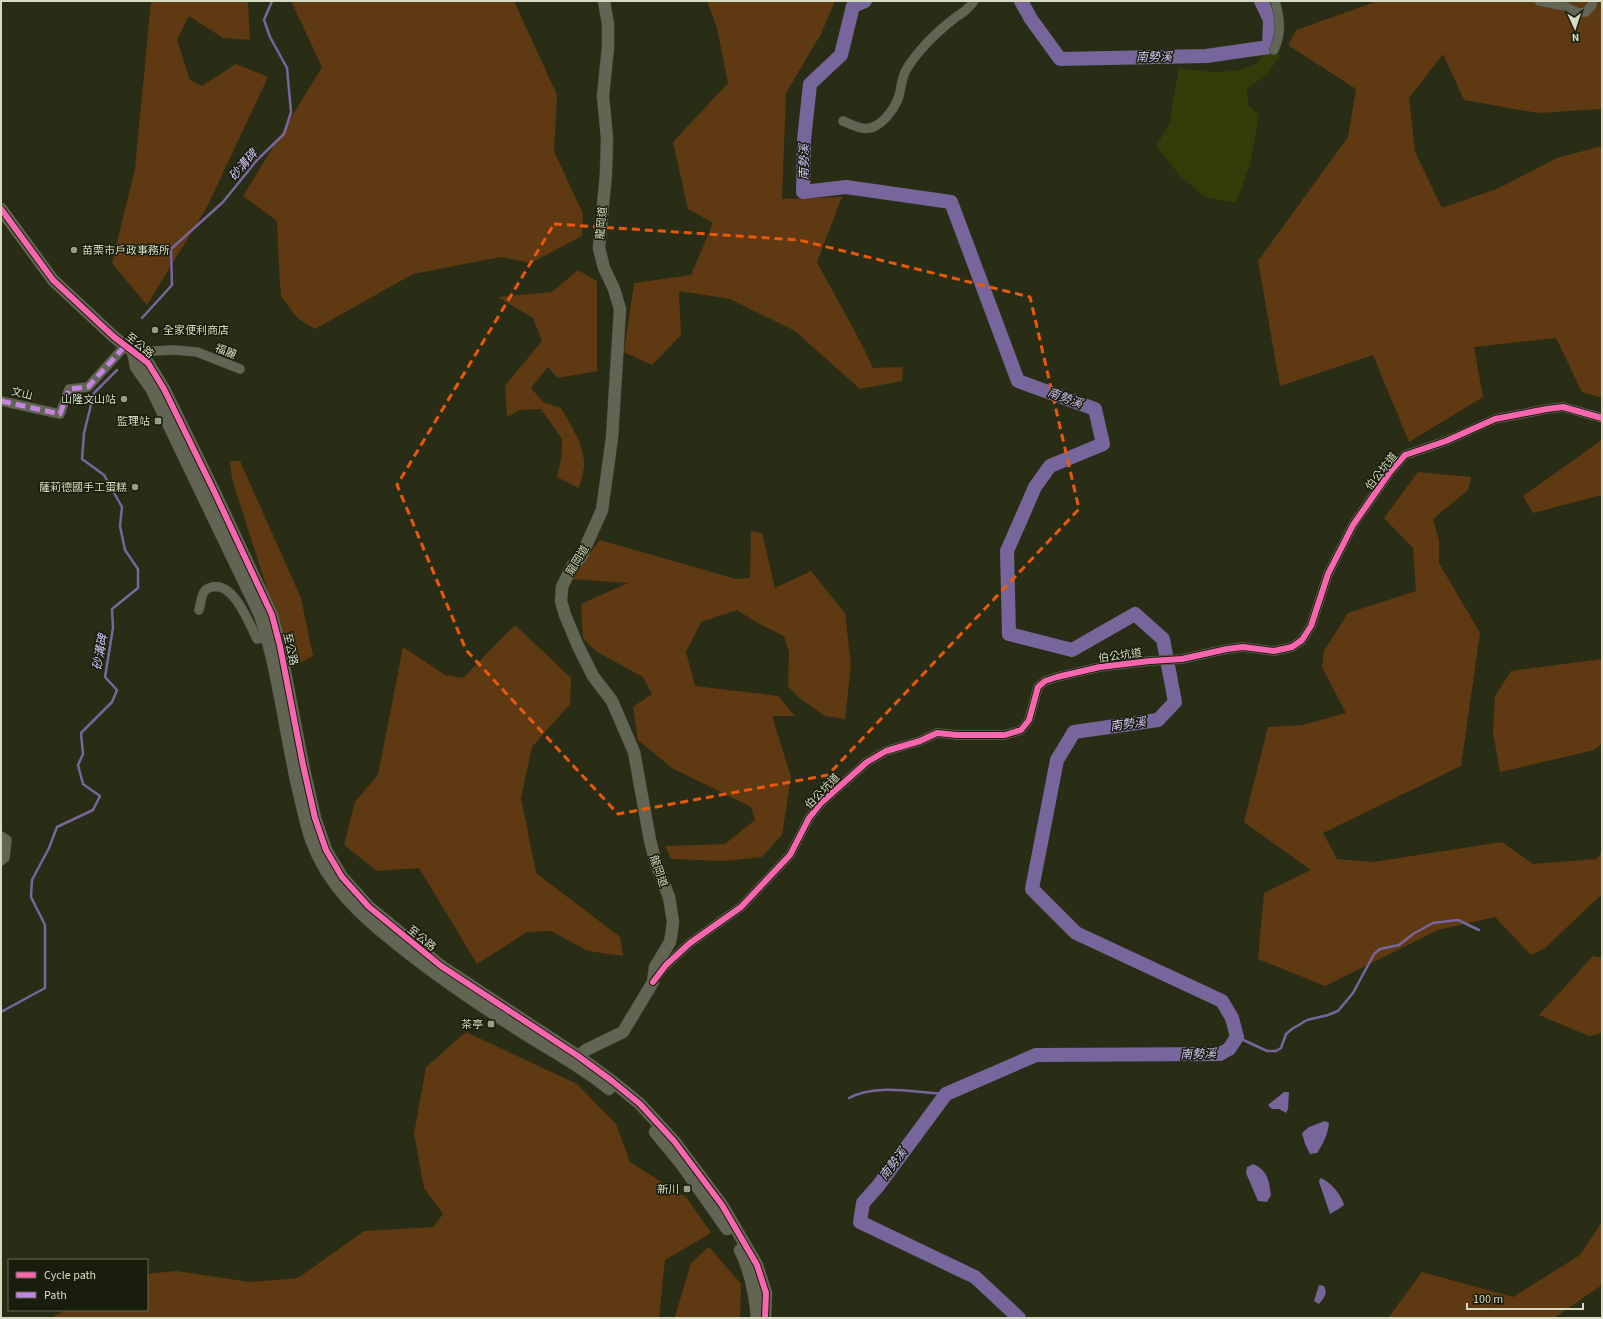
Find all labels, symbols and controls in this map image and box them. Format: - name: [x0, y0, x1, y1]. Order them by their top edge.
- north arrow: [1555, 8, 1595, 48]
- text: N: [1571, 30, 1580, 45]
- water label: 南勢溪: [1136, 49, 1174, 66]
- water label: 南勢溪: [796, 142, 813, 180]
- water label: 砂溝碑: [225, 145, 263, 184]
- street label: 龍岡道: [593, 206, 610, 240]
- place label: 苗栗市戶政事務所: [82, 243, 170, 258]
- marker: 苗栗市戶政事務所: [69, 245, 79, 255]
- place label: 全家便利商店: [163, 323, 229, 338]
- marker: 全家便利商店: [150, 325, 160, 335]
- street label: 至公路: [122, 329, 157, 362]
- street label: 福麗: [213, 341, 239, 362]
- street label: 文山: [9, 384, 34, 403]
- water label: 南勢溪: [1045, 384, 1087, 413]
- place label: 山隆文山站: [61, 392, 116, 407]
- marker: 山隆文山站: [119, 394, 129, 404]
- place label: 監理站: [117, 414, 150, 429]
- marker: 監理站: [153, 416, 163, 426]
- street label: 伯公坑道: [1362, 449, 1401, 493]
- place label: 薩莉德國手工蛋糕: [39, 480, 127, 495]
- marker: 薩莉德國手工蛋糕: [130, 482, 140, 492]
- street label: 龍岡道: [562, 542, 593, 578]
- water label: 砂溝碑: [89, 631, 112, 671]
- street label: 至公路: [279, 631, 302, 667]
- street label: 伯公坑道: [1097, 645, 1143, 666]
- water label: 南勢溪: [1109, 713, 1149, 735]
- street label: 伯公坑道: [802, 770, 843, 812]
- street label: 龍岡道: [646, 853, 671, 889]
- street label: 至公路: [404, 922, 439, 955]
- place label: 茶亭: [461, 1017, 483, 1032]
- marker: 茶亭: [486, 1019, 496, 1029]
- water label: 南勢溪: [1180, 1045, 1218, 1064]
- water label: 南勢溪: [876, 1143, 912, 1184]
- place label: 新川: [657, 1182, 679, 1197]
- marker: 新川: [682, 1184, 692, 1194]
- legend: [8, 1259, 148, 1311]
- text: Cycle path: [44, 1267, 96, 1284]
- scale bar: [1467, 1285, 1583, 1311]
- text: Path: [44, 1287, 67, 1304]
- text: 100 m: [1473, 1291, 1503, 1308]

